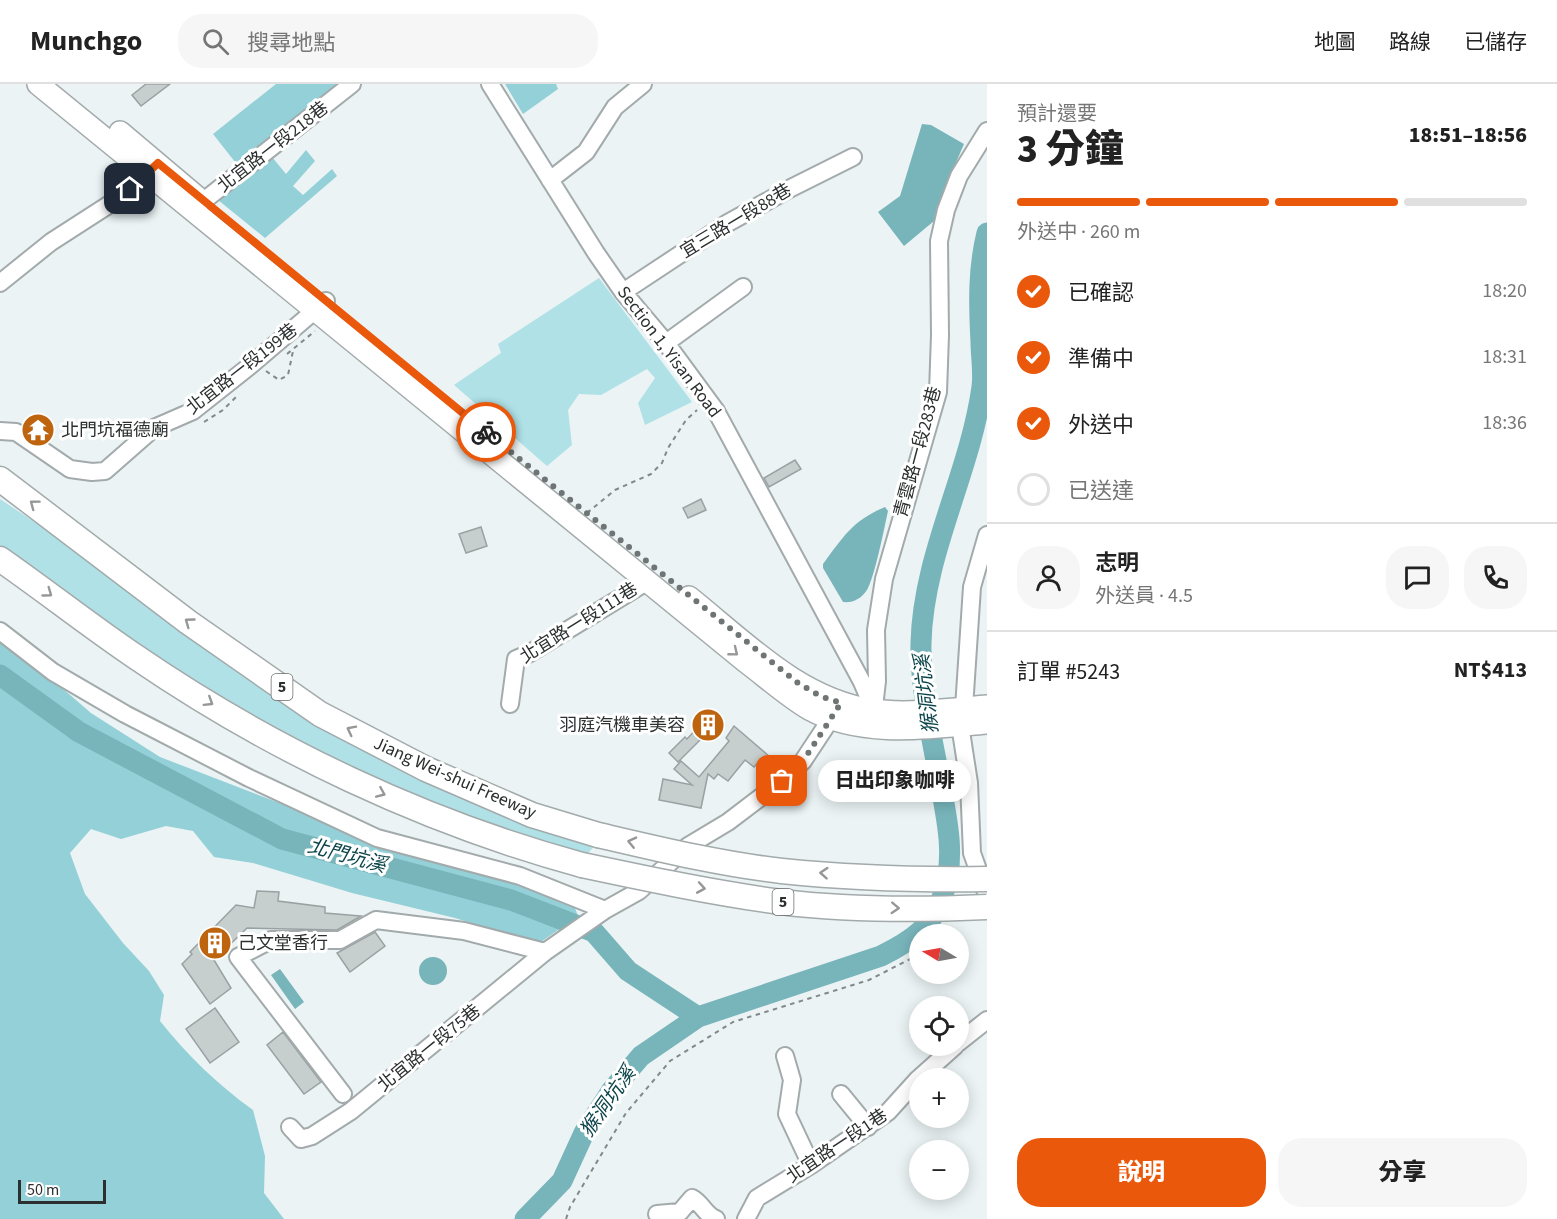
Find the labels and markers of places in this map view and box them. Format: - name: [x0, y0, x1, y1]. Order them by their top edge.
- pin: [104, 163, 155, 214]
- temple icon: 北門坑福德廟: [20, 412, 56, 448]
- place label: 北門坑福德廟: [61, 418, 169, 443]
- building icon: 羽庭汽機車美容: [690, 707, 726, 743]
- place label: 羽庭汽機車美容: [559, 713, 685, 738]
- pin: [756, 755, 807, 806]
- callout: 日出印象咖啡: [818, 760, 971, 802]
- building icon: 己文堂香行: [197, 925, 233, 961]
- place label: 己文堂香行: [238, 931, 328, 956]

